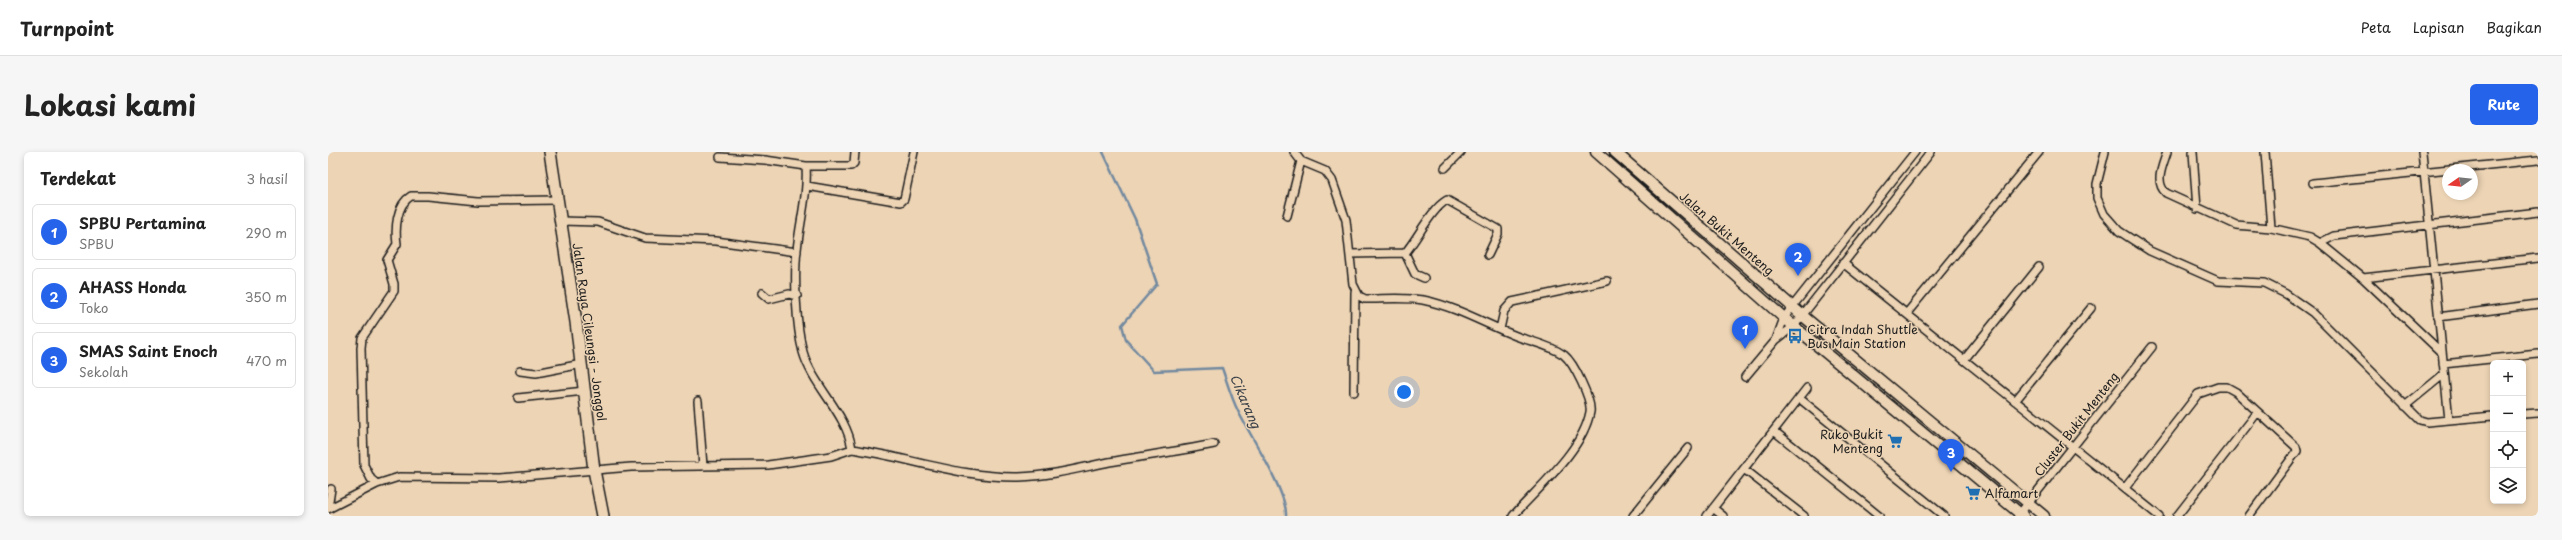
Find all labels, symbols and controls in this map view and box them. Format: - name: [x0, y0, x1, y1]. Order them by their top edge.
- text: Turnpoint: [20, 14, 114, 42]
- text: Peta: [2361, 17, 2391, 38]
- text: Lapisan: [2413, 17, 2464, 38]
- text: Bagikan: [2486, 17, 2542, 38]
- text: Lokasi kami: [24, 83, 196, 126]
- button: Rute: [2470, 84, 2538, 125]
- north arrow: [2442, 164, 2478, 200]
- text: Terdekat: [40, 165, 116, 191]
- text: 3 hasil: [247, 169, 288, 188]
- street label: Jalan Bukit Menteng: [1676, 187, 1778, 279]
- text: SPBU Pertamina: [79, 211, 206, 234]
- text: 1: [51, 223, 57, 242]
- text: 290 m: [246, 223, 287, 242]
- text: SPBU: [79, 234, 114, 253]
- street label: Jalan Raya Cileungsi - Jonggol: [569, 242, 611, 422]
- pin: 2: [1785, 243, 1811, 276]
- text: AHASS Honda: [79, 275, 187, 298]
- text: 2: [49, 287, 59, 306]
- text: 350 m: [245, 287, 287, 306]
- text: Toko: [79, 298, 108, 317]
- pin: 1: [1732, 316, 1758, 349]
- place label: Citra Indah Shuttle Bus Main Station: [1807, 320, 1918, 352]
- bus stop icon: Citra Indah Shuttle Bus Main Station: [1786, 327, 1804, 345]
- text: SMAS Saint Enoch: [79, 339, 218, 362]
- text: 3: [50, 351, 58, 370]
- text: 470 m: [246, 351, 287, 370]
- map controls: [2490, 360, 2526, 504]
- button: +: [2490, 360, 2526, 396]
- text: Sekolah: [79, 362, 128, 381]
- street label: Cluster Bukit Menteng: [2029, 368, 2123, 480]
- water label: Cikarang: [1226, 371, 1267, 432]
- your location: [1394, 382, 1414, 402]
- button: −: [2490, 396, 2526, 432]
- place label: Ruko Bukit Menteng: [1820, 425, 1883, 457]
- supermarket icon: Ruko Bukit Menteng: [1886, 432, 1904, 450]
- button: locate: [2490, 432, 2526, 468]
- pin: 3: [1938, 439, 1964, 472]
- button: layers: [2490, 468, 2526, 504]
- supermarket icon: Alfamart: [1964, 484, 1982, 502]
- place label: Alfamart: [1985, 484, 2038, 502]

